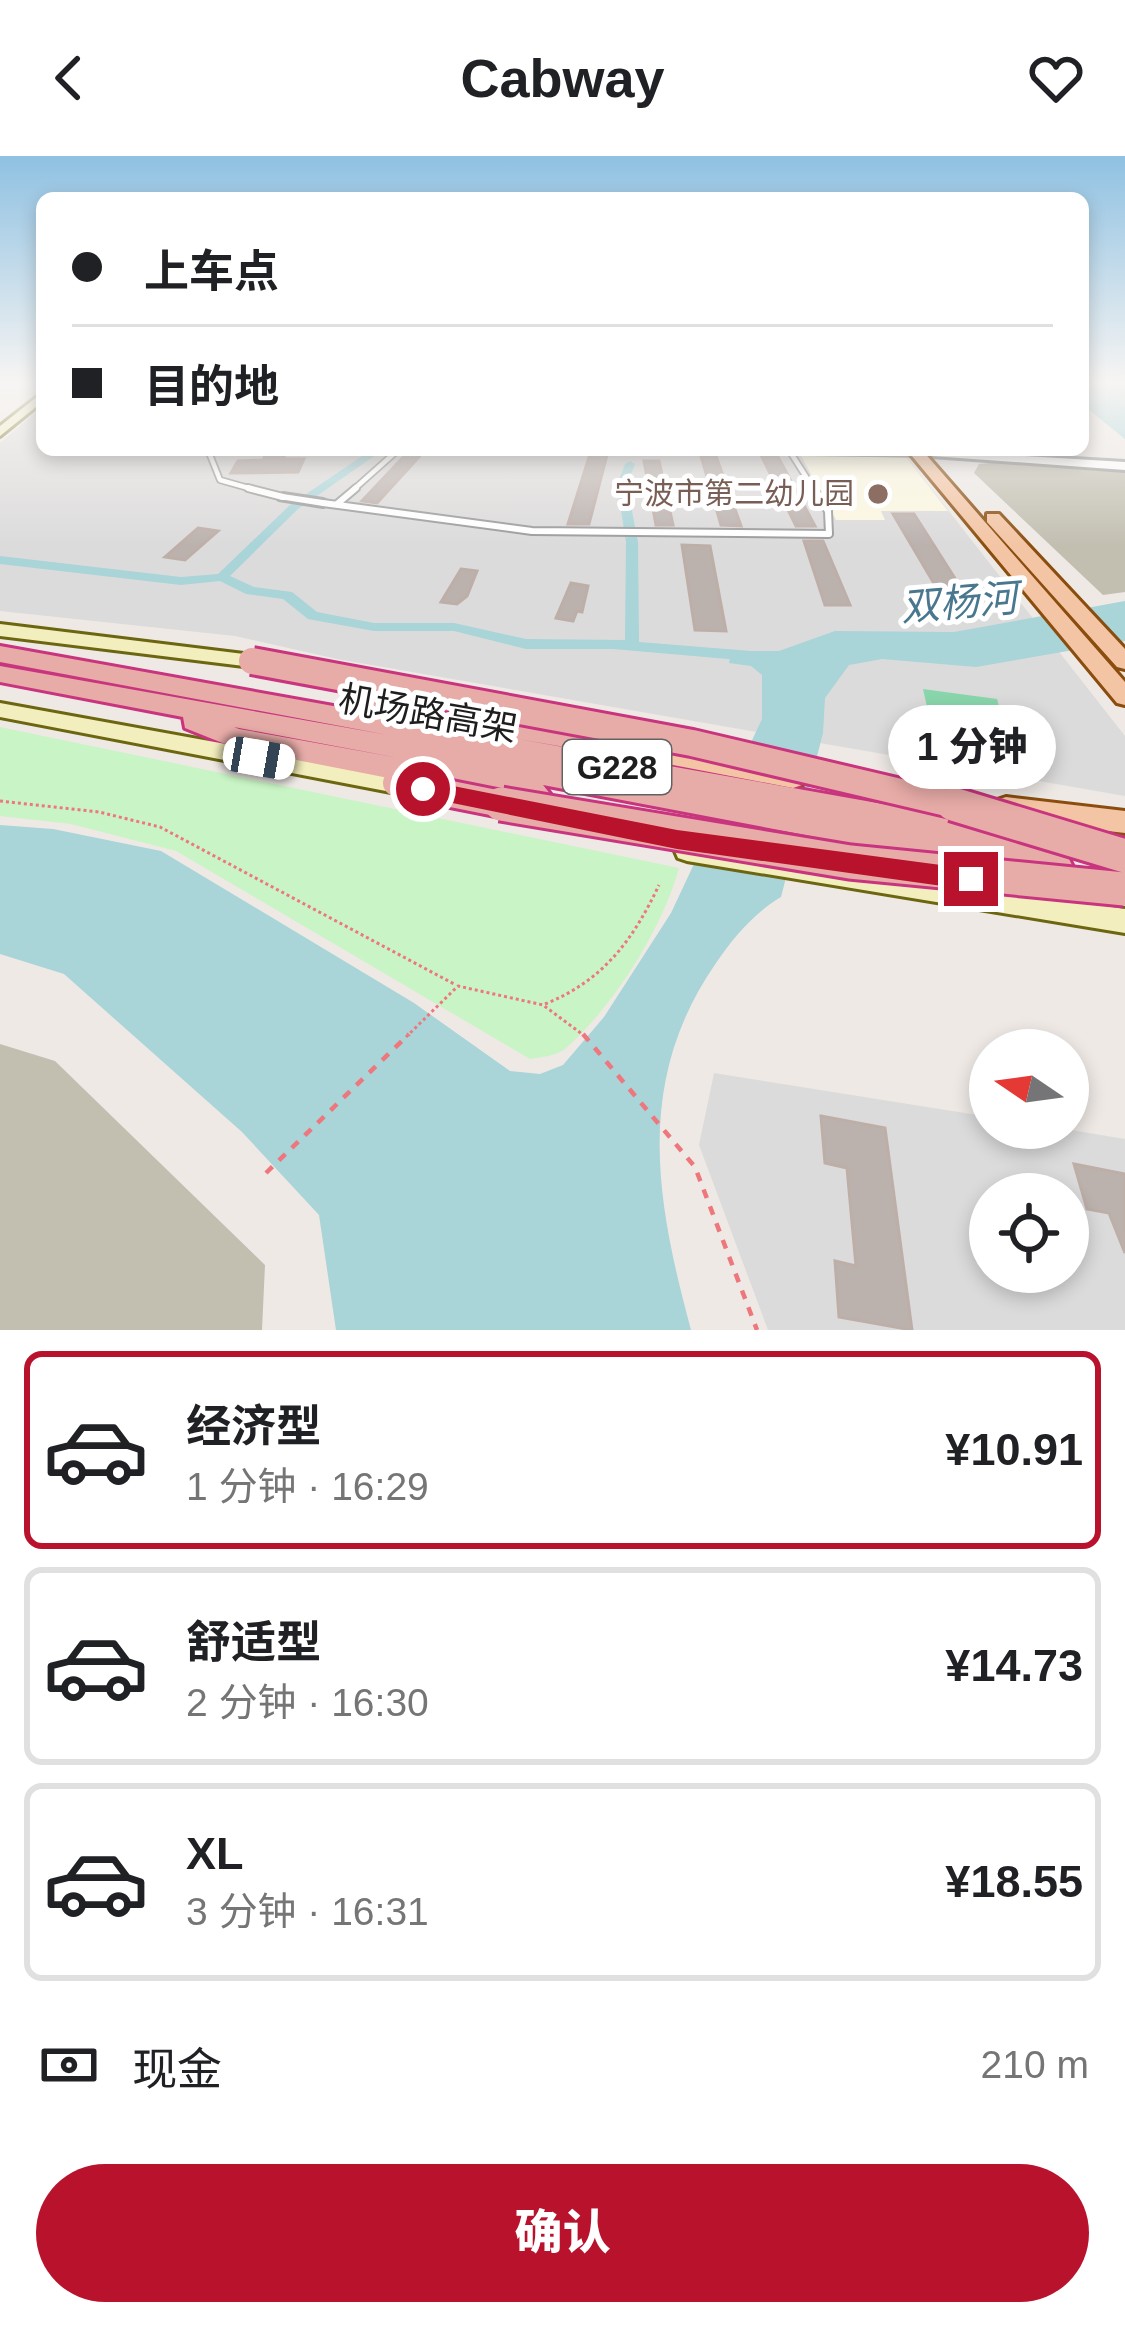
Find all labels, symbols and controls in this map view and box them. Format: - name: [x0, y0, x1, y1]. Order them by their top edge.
- icon: back: [36, 45, 102, 111]
- icon: heart: [1023, 45, 1089, 111]
- text: Cabway: [460, 48, 665, 108]
- text: 上车点: [144, 246, 279, 297]
- text: 目的地: [144, 361, 279, 412]
- place label: 宁波市第二幼儿园: [614, 477, 854, 510]
- marker: 宁波市第二幼儿园: [865, 481, 891, 507]
- water label: 双杨河: [899, 575, 1026, 629]
- street label: 机场路高架: [336, 678, 520, 749]
- callout: 1 分钟: [887, 705, 1055, 789]
- text: 1 分钟: [917, 725, 1027, 768]
- car: [220, 734, 298, 782]
- road number: G228: [563, 740, 671, 794]
- route start: [396, 762, 450, 816]
- route end: [944, 852, 998, 906]
- north arrow: [969, 1029, 1089, 1149]
- map controls: [969, 1029, 1089, 1293]
- button: locate: [969, 1173, 1089, 1293]
- icon: car: [42, 1396, 150, 1504]
- text: 经济型: [186, 1401, 321, 1452]
- text: ¥10.91: [945, 1424, 1083, 1475]
- text: 1 分钟 · 16:29: [186, 1465, 429, 1508]
- icon: car: [42, 1612, 150, 1720]
- text: 舒适型: [186, 1617, 321, 1668]
- text: ¥14.73: [945, 1640, 1083, 1691]
- text: 2 分钟 · 16:30: [186, 1681, 429, 1724]
- icon: car: [42, 1828, 150, 1936]
- text: XL: [186, 1828, 244, 1879]
- text: ¥18.55: [945, 1856, 1083, 1907]
- text: 3 分钟 · 16:31: [186, 1890, 429, 1933]
- icon: cash: [36, 2032, 102, 2098]
- text: 210 m: [981, 2043, 1089, 2086]
- text: 现金: [132, 2044, 222, 2095]
- button: 确认: [36, 2164, 1089, 2302]

